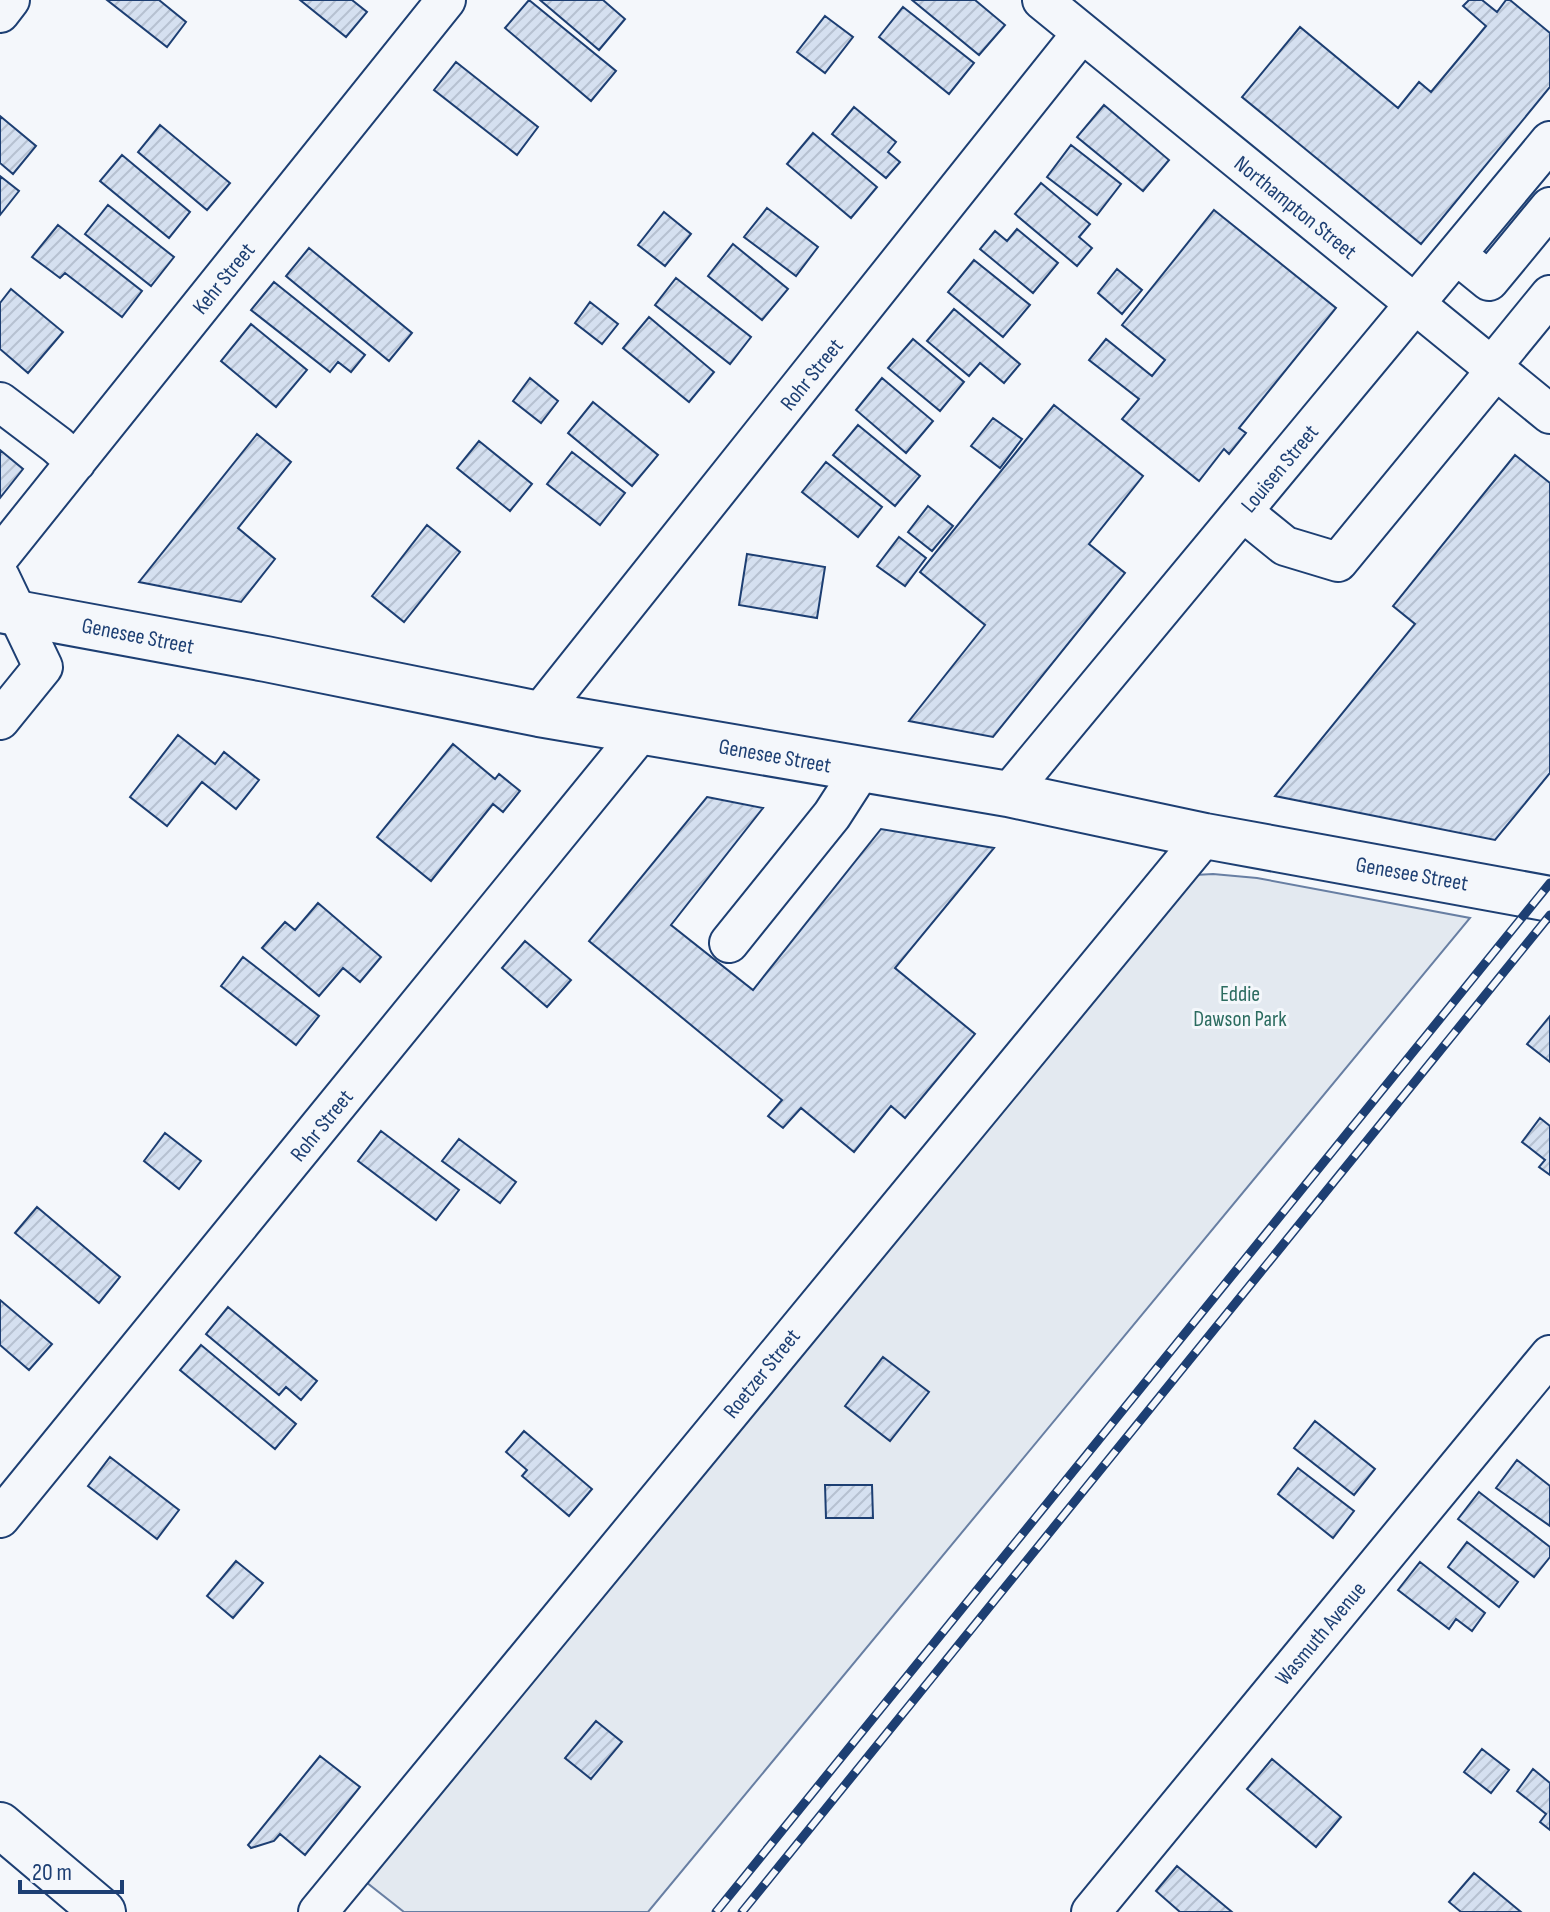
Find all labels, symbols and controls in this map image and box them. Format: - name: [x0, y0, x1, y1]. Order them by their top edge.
- street label: Northampton Street: [1228, 151, 1362, 266]
- street label: Kehr Street: [187, 238, 261, 320]
- street label: Rohr Street: [775, 333, 849, 416]
- street label: Louisen Street: [1236, 419, 1325, 518]
- street label: Genesee Street: [79, 612, 196, 661]
- street label: Genesee Street: [716, 733, 833, 780]
- street label: Genesee Street: [1353, 851, 1470, 898]
- park label: Eddie Dawson Park: [1193, 981, 1287, 1033]
- street label: Rohr Street: [285, 1084, 359, 1167]
- street label: Roetzer Street: [718, 1324, 807, 1424]
- street label: Wasmuth Avenue: [1270, 1577, 1372, 1691]
- scale bar: [20, 1844, 122, 1894]
- text: 20 m: [32, 1858, 72, 1887]

